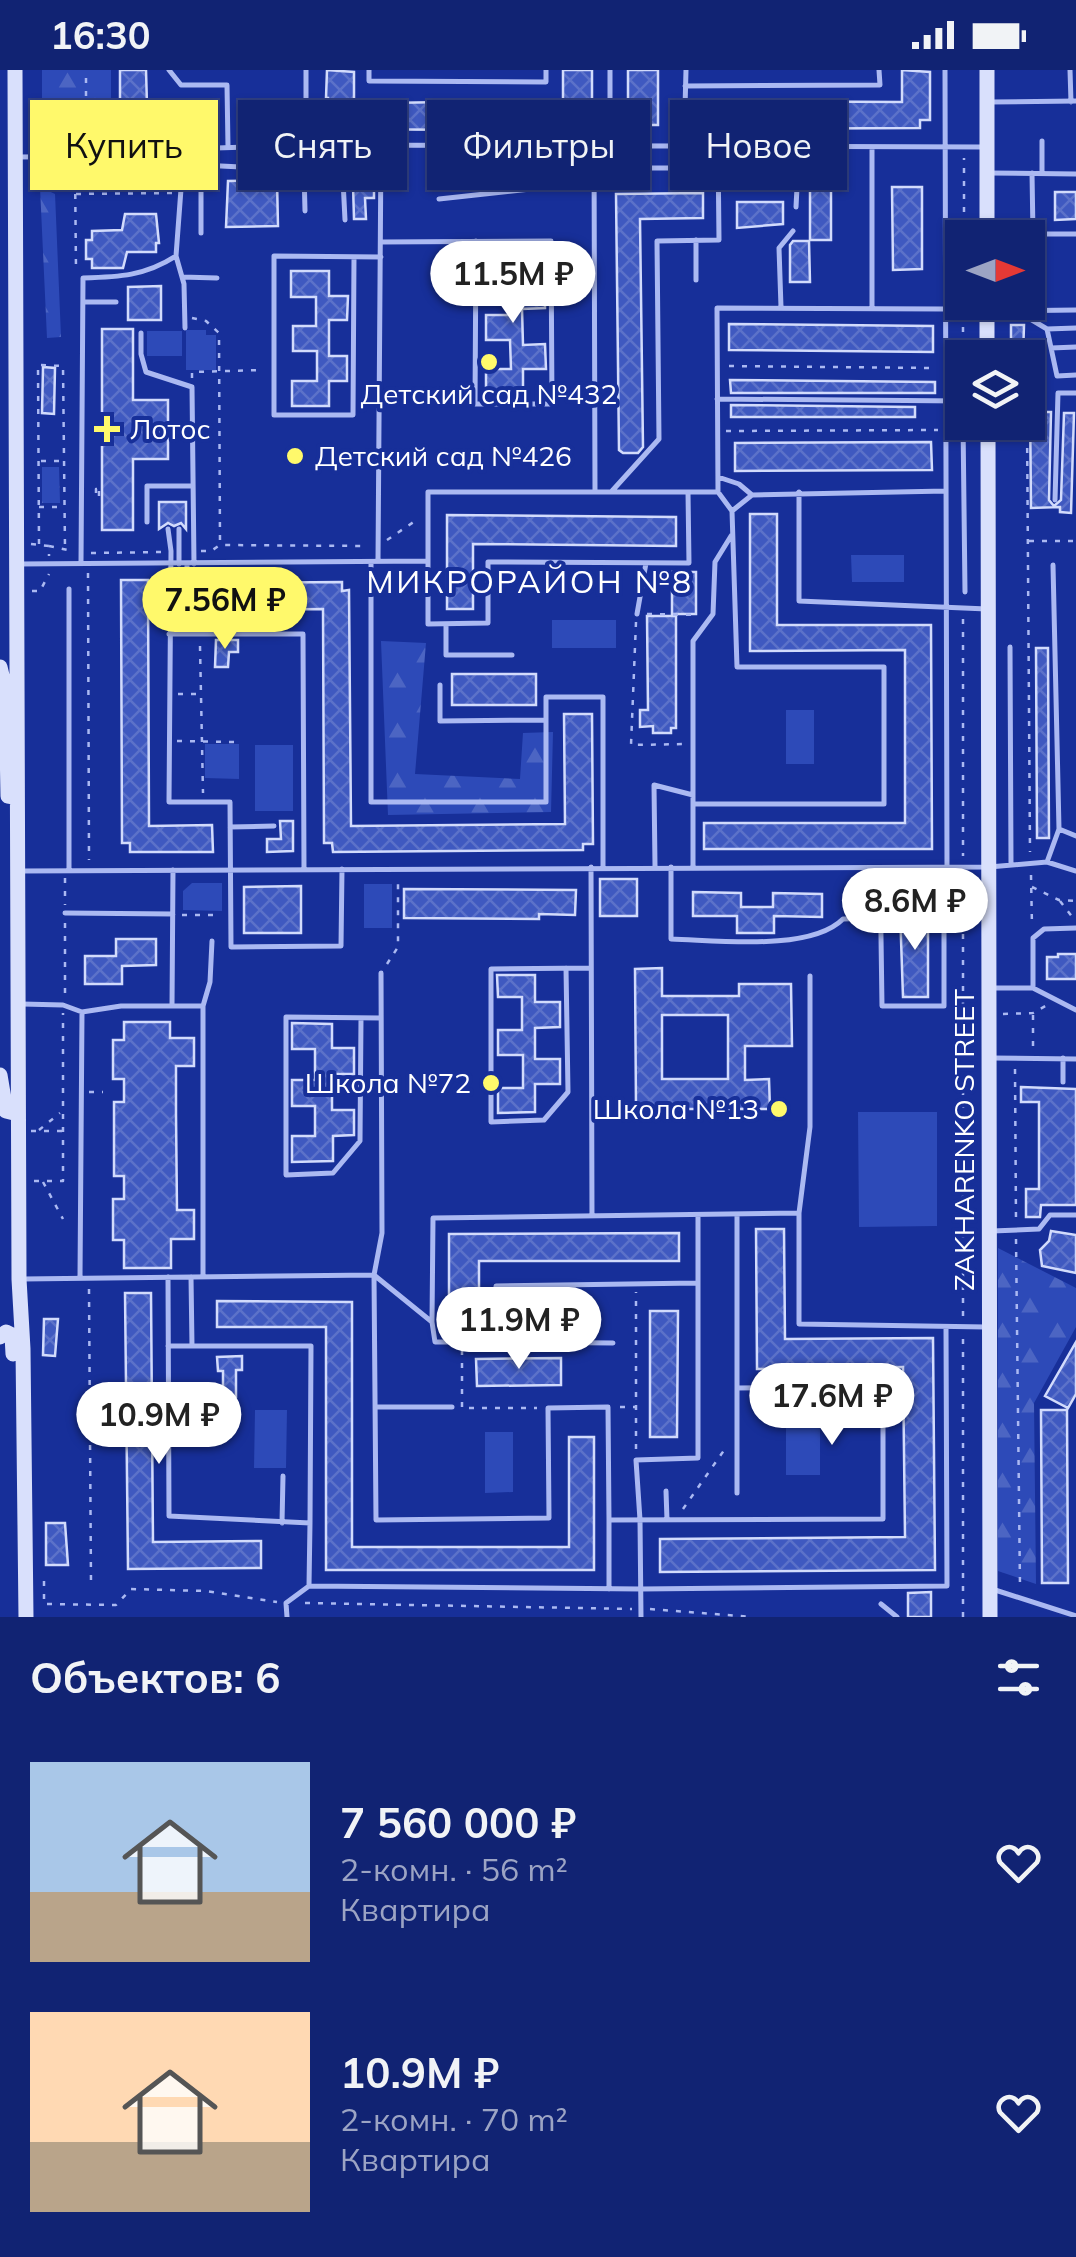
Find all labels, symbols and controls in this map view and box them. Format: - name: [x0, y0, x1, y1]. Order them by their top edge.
- text: 16:30: [50, 11, 151, 59]
- chip: Купить: [30, 100, 218, 190]
- chip: Снять: [238, 100, 407, 190]
- chip: Фильтры: [427, 100, 650, 190]
- chip: Новое: [670, 100, 847, 190]
- north arrow: [945, 220, 1045, 320]
- map controls: [945, 220, 1045, 440]
- pin: 11.5M ₽: [421, 241, 605, 326]
- text: 11.5M ₽: [452, 253, 574, 293]
- button: layers: [945, 340, 1045, 440]
- marker: Детский сад №432: [478, 351, 500, 373]
- place label: Детский сад №432: [361, 376, 617, 411]
- place label: Лотос: [130, 411, 211, 446]
- marker: Лотос: [94, 416, 120, 442]
- place label: Детский сад №426: [315, 438, 572, 473]
- marker: Детский сад №426: [284, 445, 306, 467]
- district label: МИКРОРАЙОН №8: [366, 561, 694, 601]
- pin: 7.56M ₽: [133, 567, 317, 652]
- text: 7.56M ₽: [164, 579, 286, 619]
- pin: 8.6M ₽: [834, 868, 996, 953]
- text: 8.6M ₽: [864, 880, 966, 920]
- street label: ZAKHARENKO STREET: [946, 989, 981, 1291]
- place label: Школа №72: [305, 1065, 471, 1100]
- marker: Школа №72: [480, 1072, 502, 1094]
- place label: Школа №13: [593, 1091, 759, 1126]
- marker: Школа №13: [768, 1098, 790, 1120]
- pin: 11.9M ₽: [427, 1287, 611, 1372]
- text: 11.9M ₽: [458, 1299, 580, 1339]
- pin: 17.6M ₽: [740, 1363, 924, 1448]
- text: 17.6M ₽: [771, 1375, 893, 1415]
- pin: 10.9M ₽: [67, 1382, 251, 1467]
- text: 10.9M ₽: [98, 1394, 220, 1434]
- icon: filters: [991, 1650, 1046, 1705]
- text: Объектов: 6: [30, 1651, 280, 1704]
- text: 7 560 000 ₽: [340, 1796, 576, 1849]
- icon: home: [110, 1802, 230, 1922]
- icon: heart: [991, 1835, 1046, 1890]
- text: 2-комн. · 56 m²: [340, 1849, 568, 1889]
- text: Квартира: [340, 1889, 491, 1929]
- text: 10.9M ₽: [340, 2046, 499, 2099]
- icon: home: [110, 2052, 230, 2172]
- icon: heart: [991, 2085, 1046, 2140]
- text: 2-комн. · 70 m²: [340, 2099, 568, 2139]
- text: Квартира: [340, 2139, 491, 2179]

